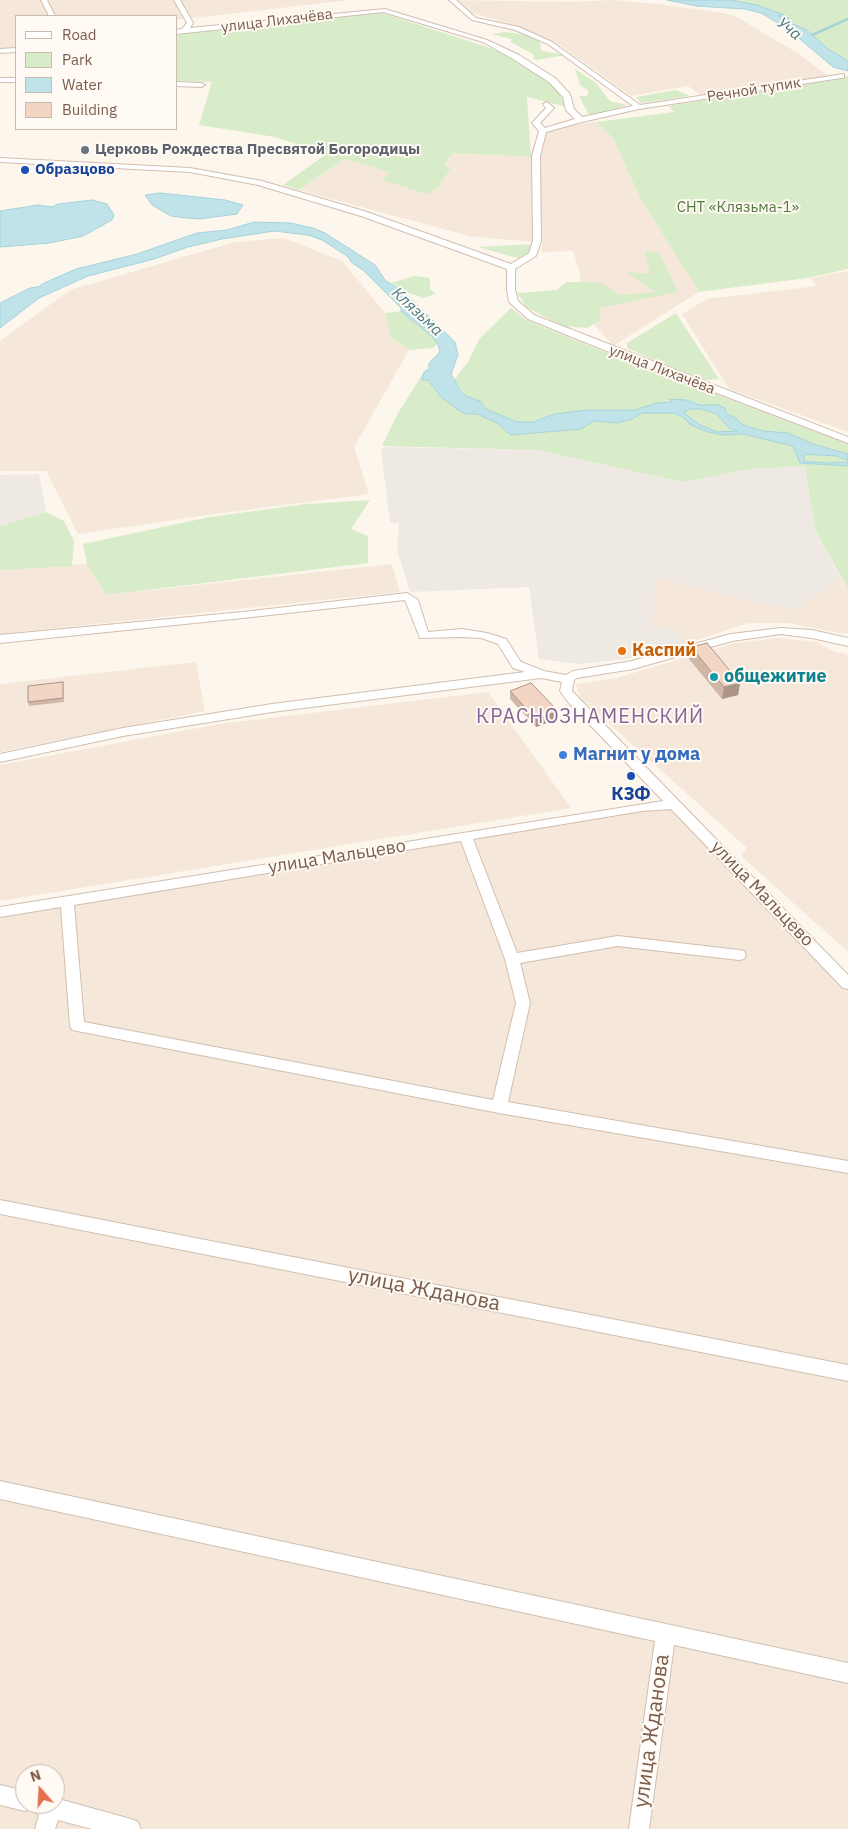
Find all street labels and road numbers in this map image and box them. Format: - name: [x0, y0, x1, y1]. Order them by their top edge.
- street label: улица Лихачёва: [220, 5, 334, 37]
- street label: Речной тупик: [706, 74, 802, 106]
- street label: улица Лихачёва: [606, 341, 718, 399]
- street label: улица Мальцево: [267, 835, 407, 879]
- street label: улица Мальцево: [706, 837, 818, 951]
- street label: улица Жданова: [346, 1263, 502, 1317]
- street label: улица Жданова: [629, 1653, 675, 1809]

